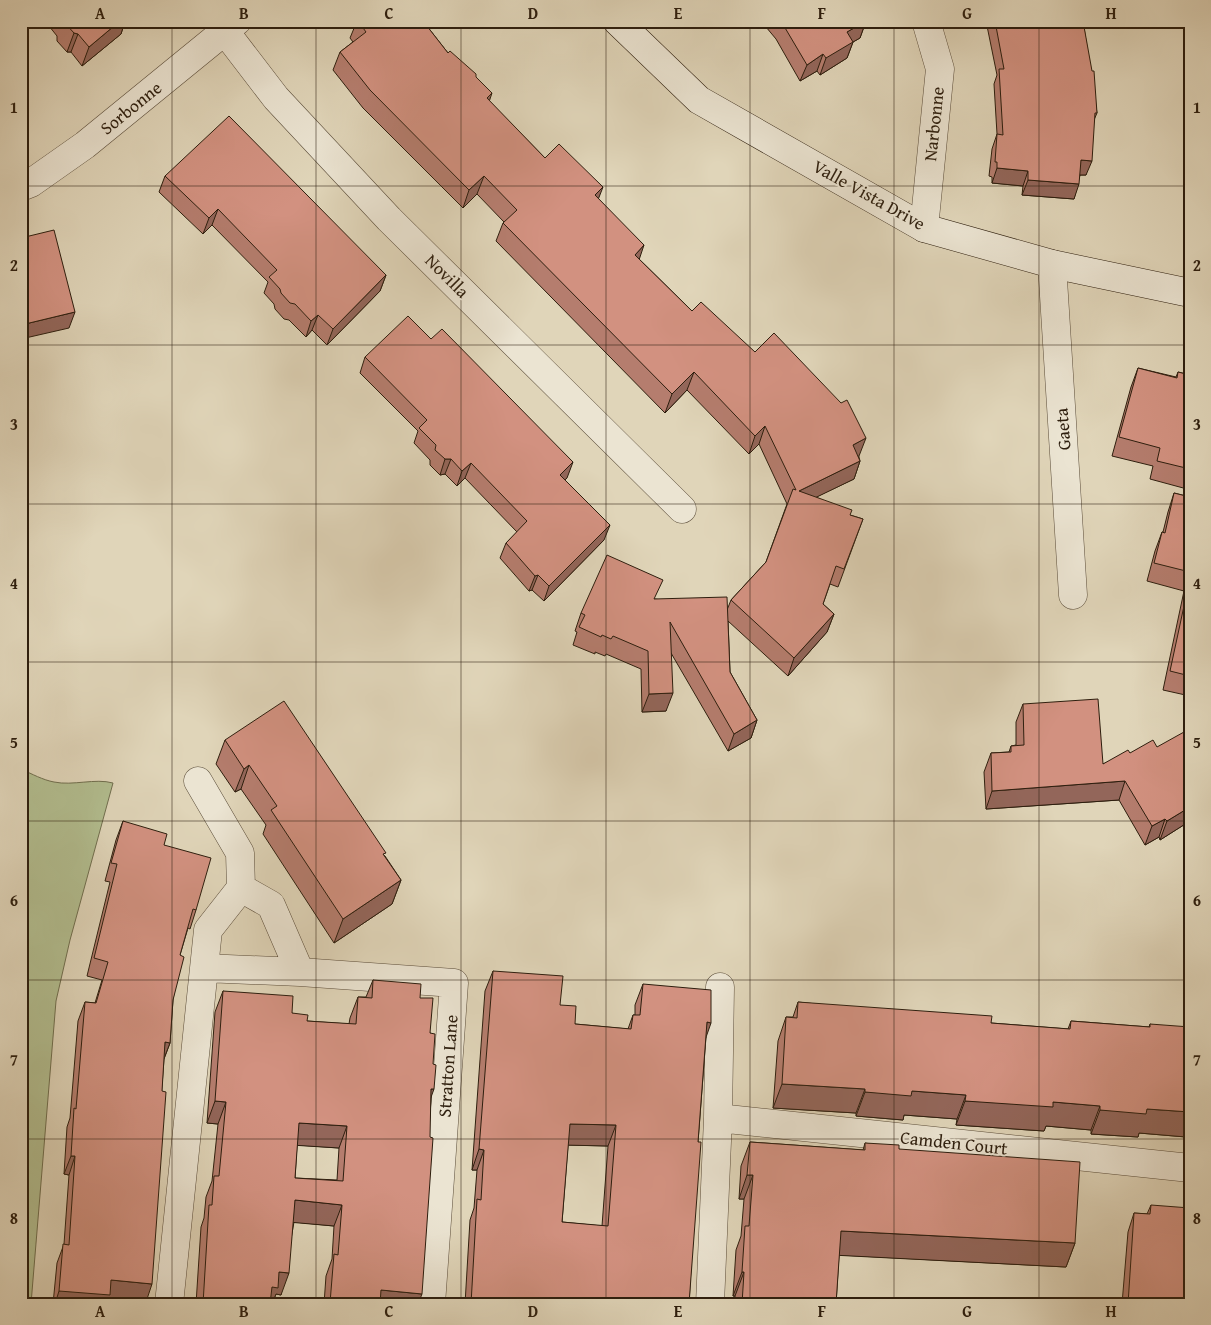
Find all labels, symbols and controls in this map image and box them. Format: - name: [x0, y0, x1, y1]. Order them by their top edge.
- text: A: [95, 1, 106, 25]
- text: B: [239, 1, 249, 25]
- text: C: [384, 1, 394, 25]
- text: D: [528, 1, 538, 25]
- text: E: [674, 1, 683, 25]
- text: F: [818, 1, 826, 25]
- text: G: [962, 1, 972, 25]
- text: H: [1105, 1, 1117, 25]
- street label: Sorbonne: [94, 74, 167, 141]
- street label: Narbonne: [916, 85, 951, 163]
- text: 1: [10, 95, 18, 119]
- text: 1: [1193, 95, 1201, 119]
- street label: Valle Vista Drive: [808, 152, 930, 237]
- street label: Novilla: [419, 247, 476, 304]
- text: 2: [10, 253, 18, 277]
- text: 2: [1193, 253, 1201, 277]
- street label: Gaeta: [1048, 406, 1077, 451]
- text: 3: [10, 412, 18, 436]
- text: 3: [1193, 412, 1201, 436]
- text: 4: [10, 571, 18, 595]
- text: 4: [1193, 571, 1201, 595]
- text: 5: [10, 730, 18, 754]
- text: 5: [1193, 730, 1201, 754]
- text: 6: [10, 888, 18, 912]
- text: 6: [1193, 888, 1201, 912]
- street label: Stratton Lane: [430, 1014, 465, 1118]
- text: 7: [10, 1047, 18, 1071]
- text: 7: [1193, 1047, 1201, 1071]
- street label: Camden Court: [899, 1123, 1010, 1162]
- text: 8: [10, 1206, 18, 1230]
- text: 8: [1193, 1206, 1201, 1230]
- text: A: [95, 1299, 106, 1323]
- text: B: [239, 1299, 249, 1323]
- text: C: [384, 1299, 394, 1323]
- text: D: [528, 1299, 538, 1323]
- text: E: [674, 1299, 683, 1323]
- text: F: [818, 1299, 826, 1323]
- text: G: [962, 1299, 972, 1323]
- text: H: [1105, 1299, 1117, 1323]

